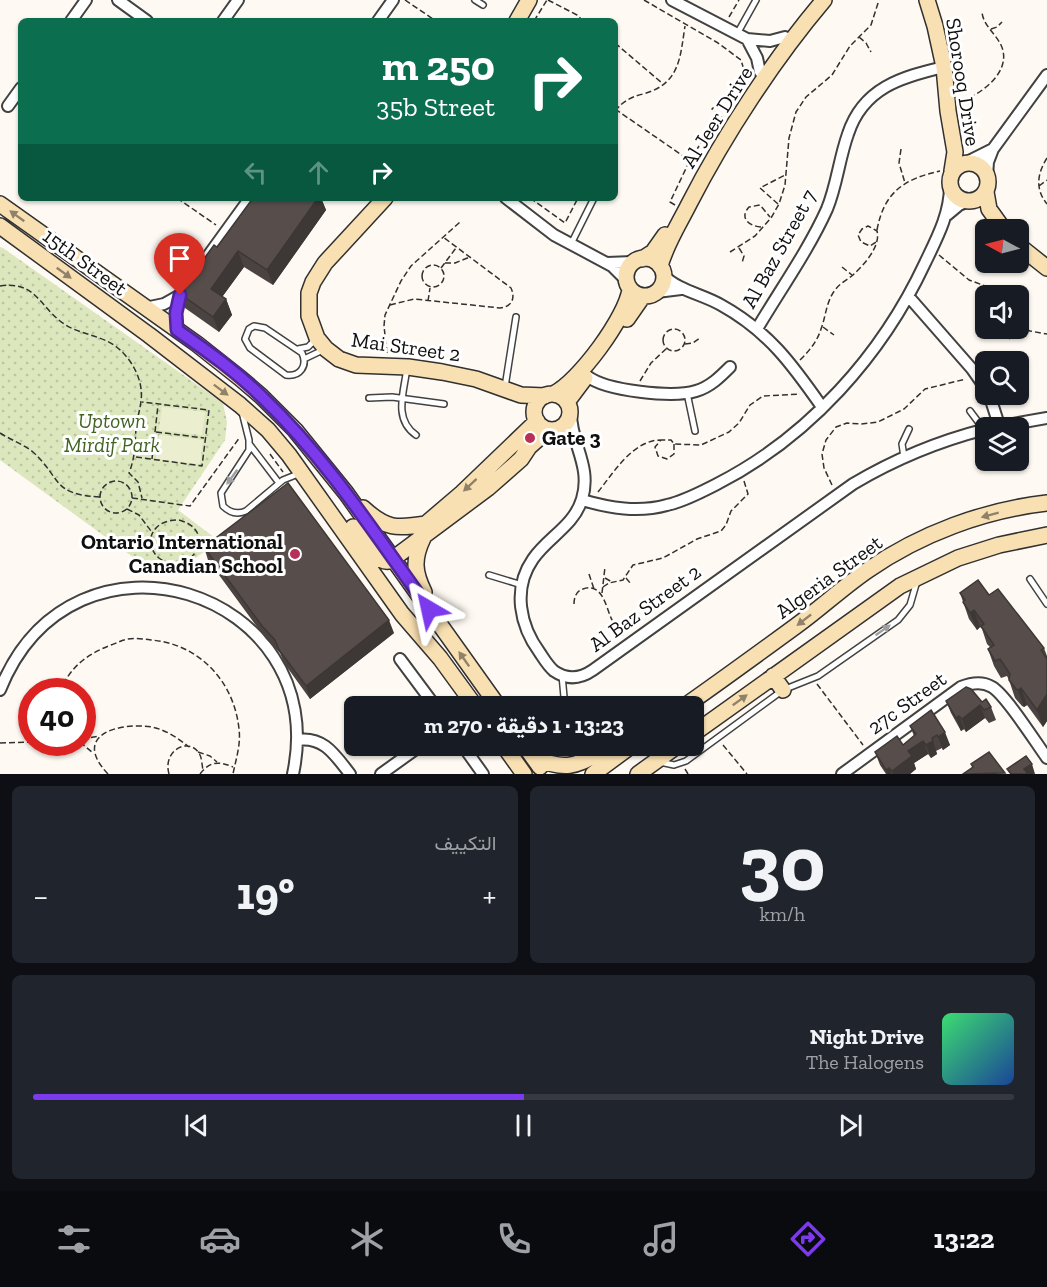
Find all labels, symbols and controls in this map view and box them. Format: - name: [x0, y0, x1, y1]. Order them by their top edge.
- street label: Shorooq Drive: [941, 16, 986, 148]
- text: 250 m: [382, 40, 495, 91]
- icon: right: [516, 42, 594, 120]
- street label: Al Jeer Drive: [675, 61, 758, 172]
- text: 35b Street: [376, 91, 495, 123]
- icon: left: [239, 156, 272, 189]
- icon: ahead: [302, 156, 335, 189]
- icon: right: [365, 156, 398, 189]
- street label: Al Baz Street 7: [736, 185, 821, 312]
- one-way arrow: [9, 210, 25, 222]
- north arrow: [975, 219, 1029, 273]
- map controls: [975, 219, 1029, 471]
- street label: 15th Street: [38, 223, 133, 301]
- pin: [154, 233, 205, 295]
- icon: arrive: [163, 242, 196, 275]
- one-way arrow: [56, 267, 72, 279]
- button: sound: [975, 285, 1029, 339]
- street label: Mai Street 2: [350, 326, 462, 367]
- button: search: [975, 351, 1029, 405]
- one-way arrow: [213, 383, 228, 395]
- park label: Uptown Mirdif Park: [64, 408, 160, 457]
- button: layers: [975, 417, 1029, 471]
- place label: Gate 3: [542, 425, 601, 450]
- marker: Gate 3: [523, 431, 537, 445]
- one-way arrow: [226, 470, 238, 485]
- one-way arrow: [463, 478, 478, 491]
- one-way arrow: [981, 510, 999, 520]
- place label: Ontario International Canadian School: [81, 529, 283, 578]
- street label: Algeria Street: [771, 529, 887, 624]
- marker: Ontario International Canadian School: [288, 547, 302, 561]
- street label: Al Baz Street 2: [584, 559, 706, 657]
- position arrow: [397, 577, 461, 641]
- one-way arrow: [796, 614, 811, 626]
- one-way arrow: [875, 625, 890, 637]
- one-way arrow: [458, 651, 470, 667]
- street label: 27c Street: [863, 666, 951, 739]
- speed limit sign: 40: [18, 678, 96, 756]
- one-way arrow: [732, 694, 748, 706]
- text: 13:23 · 1 دقيقة · 270 m: [424, 712, 624, 739]
- text: 30: [739, 816, 826, 910]
- text: التكييف: [434, 831, 497, 855]
- text: 19°: [236, 867, 295, 921]
- text: −: [33, 876, 48, 915]
- text: +: [483, 876, 497, 915]
- text: km/h: [759, 902, 805, 926]
- text: Night Drive: [810, 1023, 924, 1050]
- text: The Halogens: [806, 1050, 924, 1074]
- icon: previous: [180, 1109, 213, 1142]
- icon: pause: [507, 1109, 540, 1142]
- icon: next: [834, 1109, 867, 1142]
- icon: filters: [53, 1218, 95, 1260]
- icon: car: [199, 1218, 241, 1260]
- icon: climate: [346, 1218, 388, 1260]
- icon: phone: [493, 1218, 535, 1260]
- icon: music: [640, 1218, 682, 1260]
- icon: directions: [787, 1218, 829, 1260]
- text: 13:22: [934, 1223, 995, 1255]

